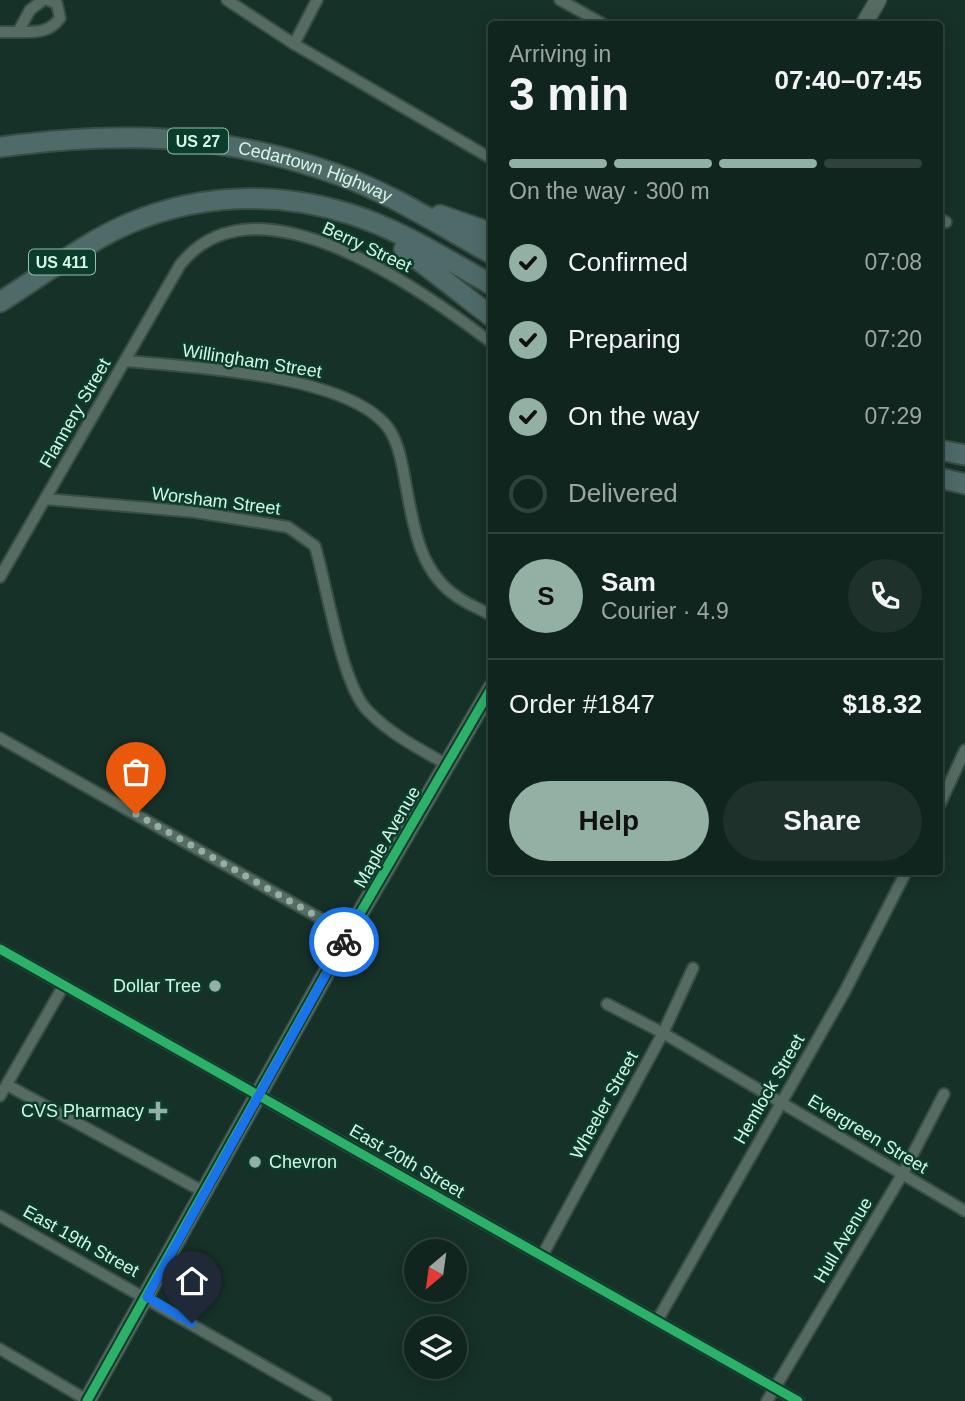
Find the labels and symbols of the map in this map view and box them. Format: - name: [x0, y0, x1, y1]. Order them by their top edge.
- road number: US 27: [168, 128, 228, 154]
- street label: Cedartown Highway: [236, 138, 395, 207]
- street label: Berry Street: [319, 218, 415, 276]
- road number: US 411: [29, 250, 95, 274]
- street label: Willingham Street: [181, 340, 323, 382]
- street label: Flannery Street: [36, 355, 114, 471]
- street label: Worsham Street: [150, 483, 282, 519]
- pin: [106, 742, 166, 814]
- street label: Maple Avenue: [350, 783, 424, 891]
- courier: [309, 907, 379, 977]
- place label: Dollar Tree: [113, 976, 201, 996]
- marker: Dollar Tree: [207, 978, 223, 994]
- street label: Hemlock Street: [730, 1031, 808, 1147]
- street label: Wheeler Street: [566, 1048, 642, 1162]
- street label: Evergreen Street: [805, 1090, 931, 1178]
- place label: CVS Pharmacy: [21, 1101, 144, 1121]
- marker: CVS Pharmacy: [150, 1103, 166, 1119]
- street label: East 20th Street: [346, 1120, 468, 1202]
- place label: Chevron: [269, 1152, 337, 1172]
- marker: Chevron: [247, 1154, 263, 1170]
- street label: Hull Avenue: [810, 1194, 876, 1286]
- street label: East 19th Street: [20, 1201, 142, 1281]
- north arrow: [404, 1239, 467, 1302]
- pin: [162, 1251, 222, 1323]

